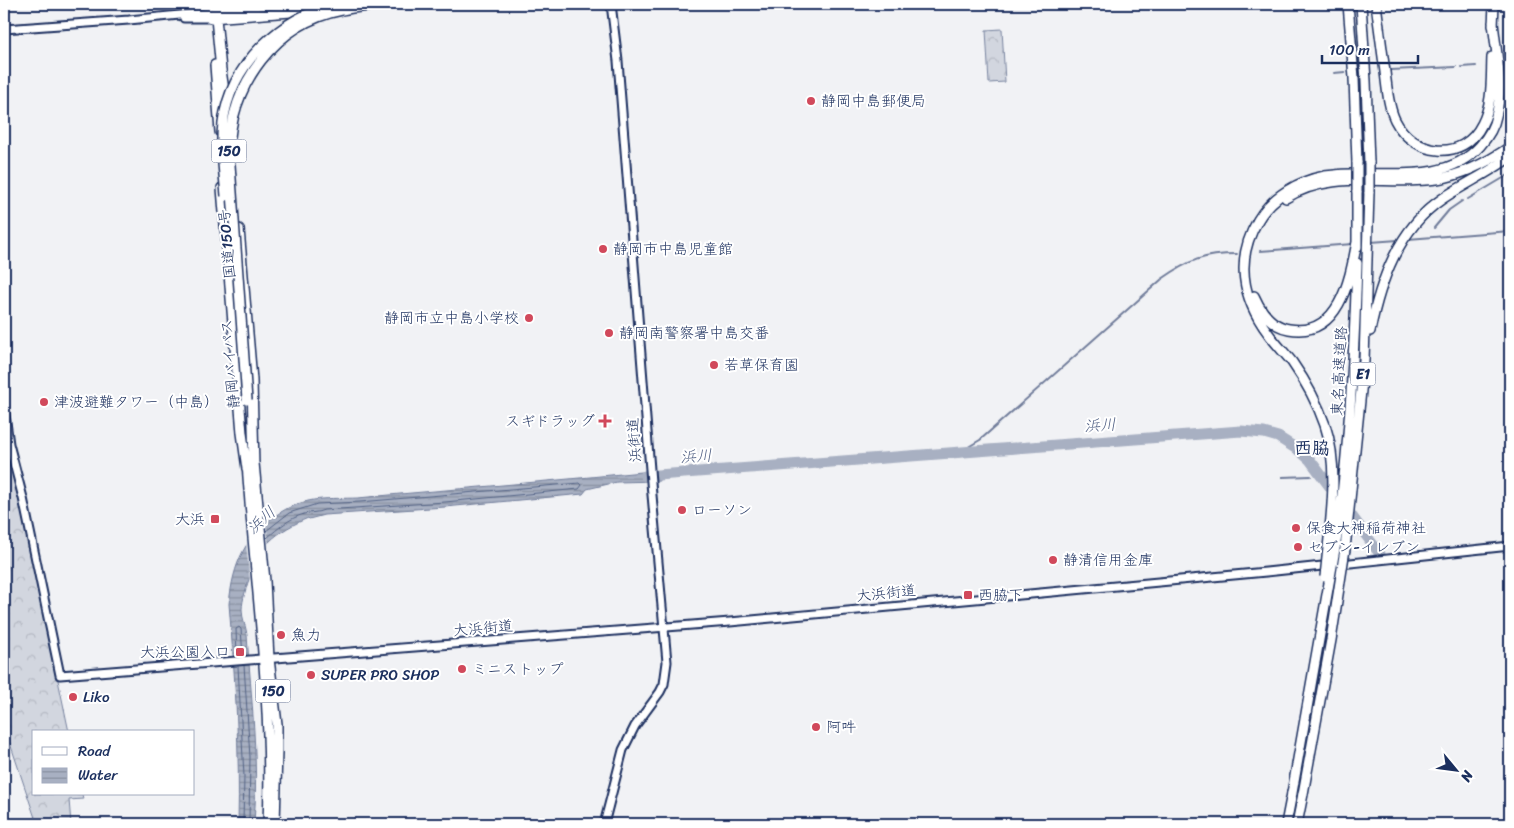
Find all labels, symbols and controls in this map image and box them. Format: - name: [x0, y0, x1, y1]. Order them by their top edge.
- scale bar: [1322, 32, 1418, 64]
- text: 100 m: [1329, 37, 1370, 63]
- place label: 静岡中島郵便局: [821, 88, 926, 114]
- marker: 静岡中島郵便局: [805, 95, 817, 107]
- road number: 150: [212, 140, 246, 162]
- street label: 国道150号: [211, 208, 243, 280]
- place label: 静岡市中島児童館: [613, 236, 733, 262]
- marker: 静岡市中島児童館: [597, 243, 609, 255]
- place label: 静岡市立中島小学校: [384, 305, 519, 331]
- marker: 静岡市立中島小学校: [523, 312, 535, 324]
- street label: 静岡バイパス: [213, 318, 247, 410]
- place label: 静岡南警察署中島交番: [619, 320, 769, 346]
- street label: 東名高速道路: [1324, 325, 1354, 417]
- marker: 静岡南警察署中島交番: [603, 327, 615, 339]
- place label: 若草保育園: [724, 352, 799, 378]
- marker: 若草保育園: [708, 359, 720, 371]
- road number: E1: [1350, 362, 1376, 386]
- place label: 津波避難タワー（中島）: [54, 389, 219, 415]
- marker: 津波避難タワー（中島）: [38, 396, 50, 408]
- place label: スギドラッグ: [505, 408, 595, 434]
- water label: 浜川: [1083, 409, 1117, 441]
- marker: スギドラッグ: [599, 415, 611, 427]
- street label: 浜街道: [619, 417, 649, 463]
- district label: 西脇: [1294, 432, 1330, 464]
- water label: 浜川: [679, 440, 713, 472]
- place label: ローソン: [692, 497, 752, 523]
- water label: 浜川: [239, 499, 283, 541]
- marker: ローソン: [676, 504, 688, 516]
- place label: 大浜: [175, 506, 205, 532]
- marker: 大浜: [209, 513, 221, 525]
- place label: 保食大神稲荷神社: [1306, 515, 1426, 541]
- marker: 保食大神稲荷神社: [1290, 522, 1302, 534]
- place label: セブン-イレブン: [1308, 534, 1420, 560]
- marker: セブン-イレブン: [1292, 541, 1304, 553]
- place label: 静清信用金庫: [1063, 547, 1153, 573]
- marker: 静清信用金庫: [1047, 554, 1059, 566]
- street label: 大浜街道: [855, 577, 917, 609]
- place label: 西脇下: [978, 582, 1023, 608]
- marker: 西脇下: [962, 589, 974, 601]
- street label: 大浜街道: [452, 612, 514, 644]
- place label: 魚力: [291, 622, 321, 648]
- marker: 魚力: [275, 629, 287, 641]
- place label: 大浜公園入口: [140, 639, 230, 665]
- marker: 大浜公園入口: [234, 646, 246, 658]
- place label: ミニストップ: [472, 656, 564, 682]
- place label: SUPER PRO SHOP: [321, 662, 440, 688]
- marker: ミニストップ: [456, 663, 468, 675]
- marker: SUPER PRO SHOP: [305, 669, 317, 681]
- road number: 150: [256, 679, 290, 702]
- place label: Liko: [83, 684, 110, 710]
- marker: Liko: [67, 691, 79, 703]
- place label: 阿吽: [826, 714, 856, 740]
- marker: 阿吽: [810, 721, 822, 733]
- legend: [32, 730, 195, 796]
- text: Road: [78, 738, 111, 764]
- north arrow: [1432, 746, 1482, 796]
- text: Water: [78, 762, 118, 788]
- text: N: [1454, 765, 1481, 787]

